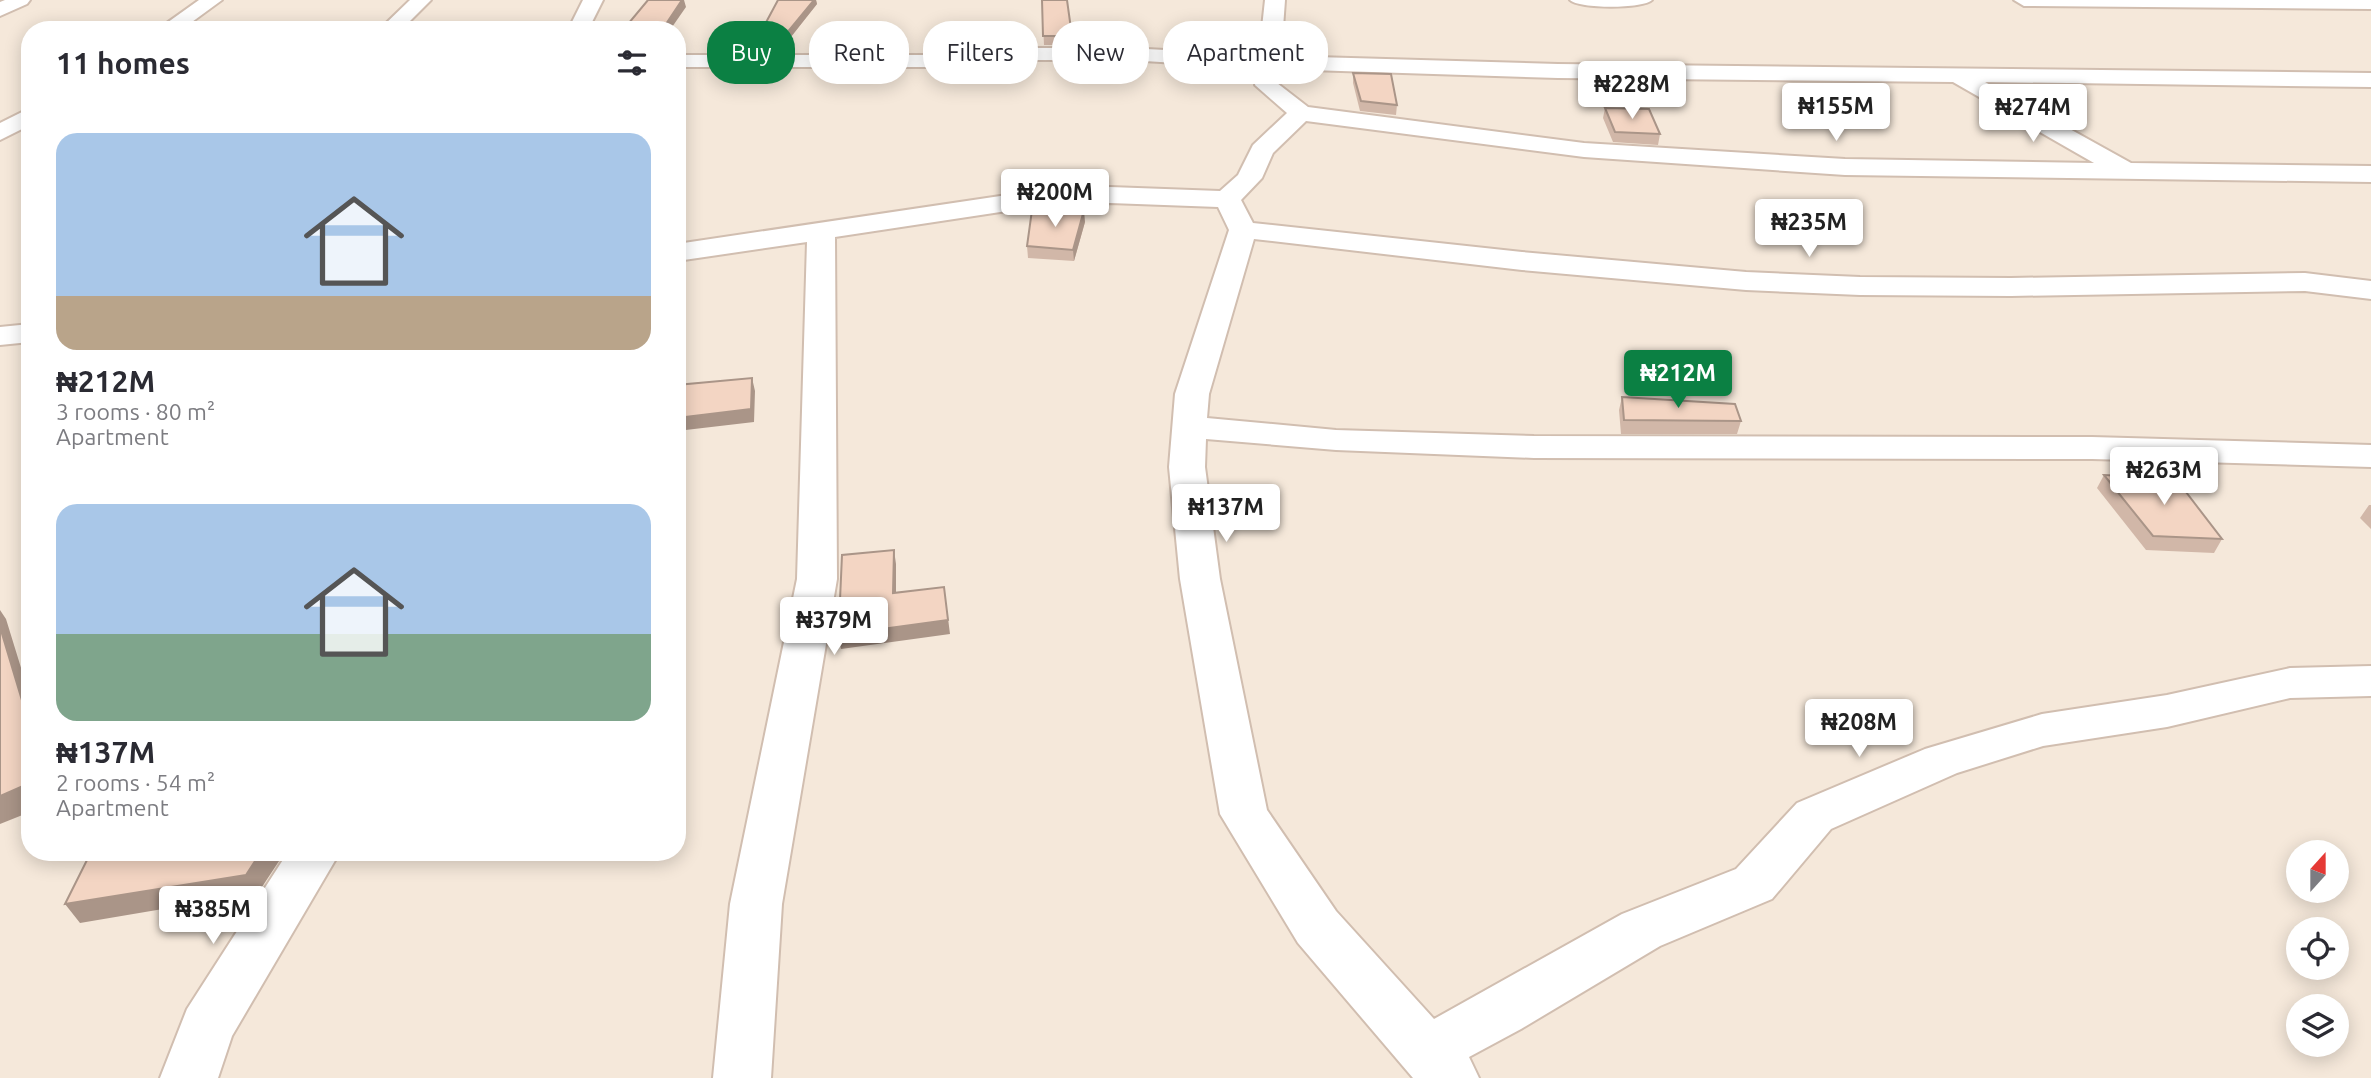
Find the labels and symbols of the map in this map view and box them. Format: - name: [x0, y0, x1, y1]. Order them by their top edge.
- pin: ₦228M: [1583, 61, 1681, 121]
- pin: ₦155M: [1787, 83, 1885, 143]
- pin: ₦274M: [1984, 85, 2082, 144]
- pin: ₦200M: [1006, 170, 1104, 229]
- pin: ₦235M: [1760, 200, 1858, 259]
- pin: ₦212M: [1629, 350, 1727, 410]
- pin: ₦263M: [2115, 448, 2213, 507]
- pin: ₦137M: [1177, 484, 1275, 544]
- pin: ₦379M: [785, 598, 883, 657]
- pin: ₦208M: [1810, 700, 1908, 759]
- north arrow: [2286, 840, 2348, 903]
- pin: ₦385M: [164, 886, 262, 946]

